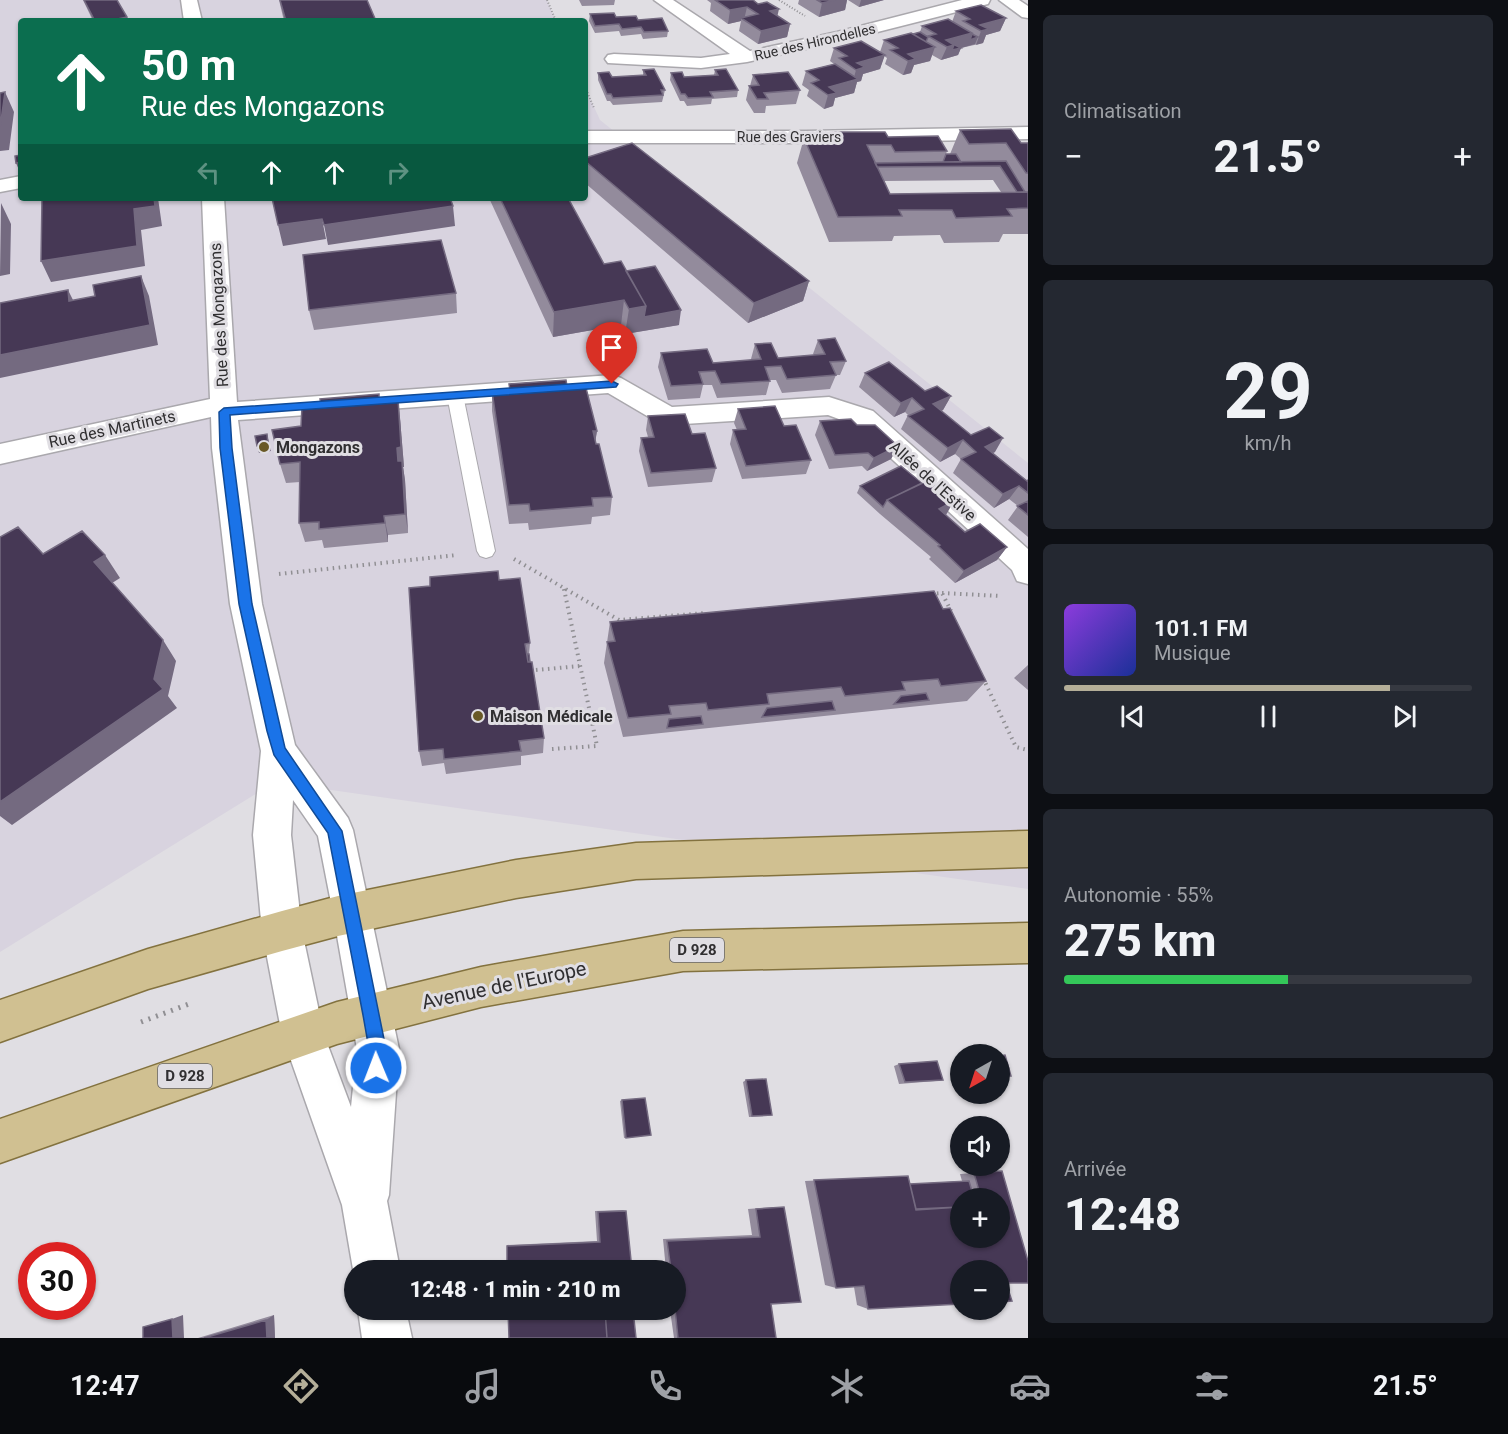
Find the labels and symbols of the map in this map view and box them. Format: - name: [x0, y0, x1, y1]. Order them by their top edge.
- street label: Rue des Hirondelles: [753, 20, 877, 64]
- street label: Rue des Graviers: [737, 129, 841, 145]
- street label: Rue des Mongazons: [206, 242, 232, 388]
- pin: [586, 322, 637, 384]
- street label: Rue des Martinets: [47, 406, 177, 452]
- street label: Allée de l'Estive: [886, 437, 980, 525]
- place label: Mongazons: [276, 438, 360, 457]
- marker: Mongazons: [257, 440, 271, 454]
- place label: Maison Médicale: [490, 707, 613, 726]
- marker: Maison Médicale: [471, 709, 485, 723]
- road number: D 928: [670, 938, 724, 962]
- street label: Avenue de l'Europe: [420, 956, 588, 1014]
- position arrow: [344, 1036, 408, 1100]
- north arrow: [950, 1044, 1010, 1104]
- road number: D 928: [158, 1064, 212, 1088]
- speed limit sign: 30: [18, 1242, 96, 1320]

